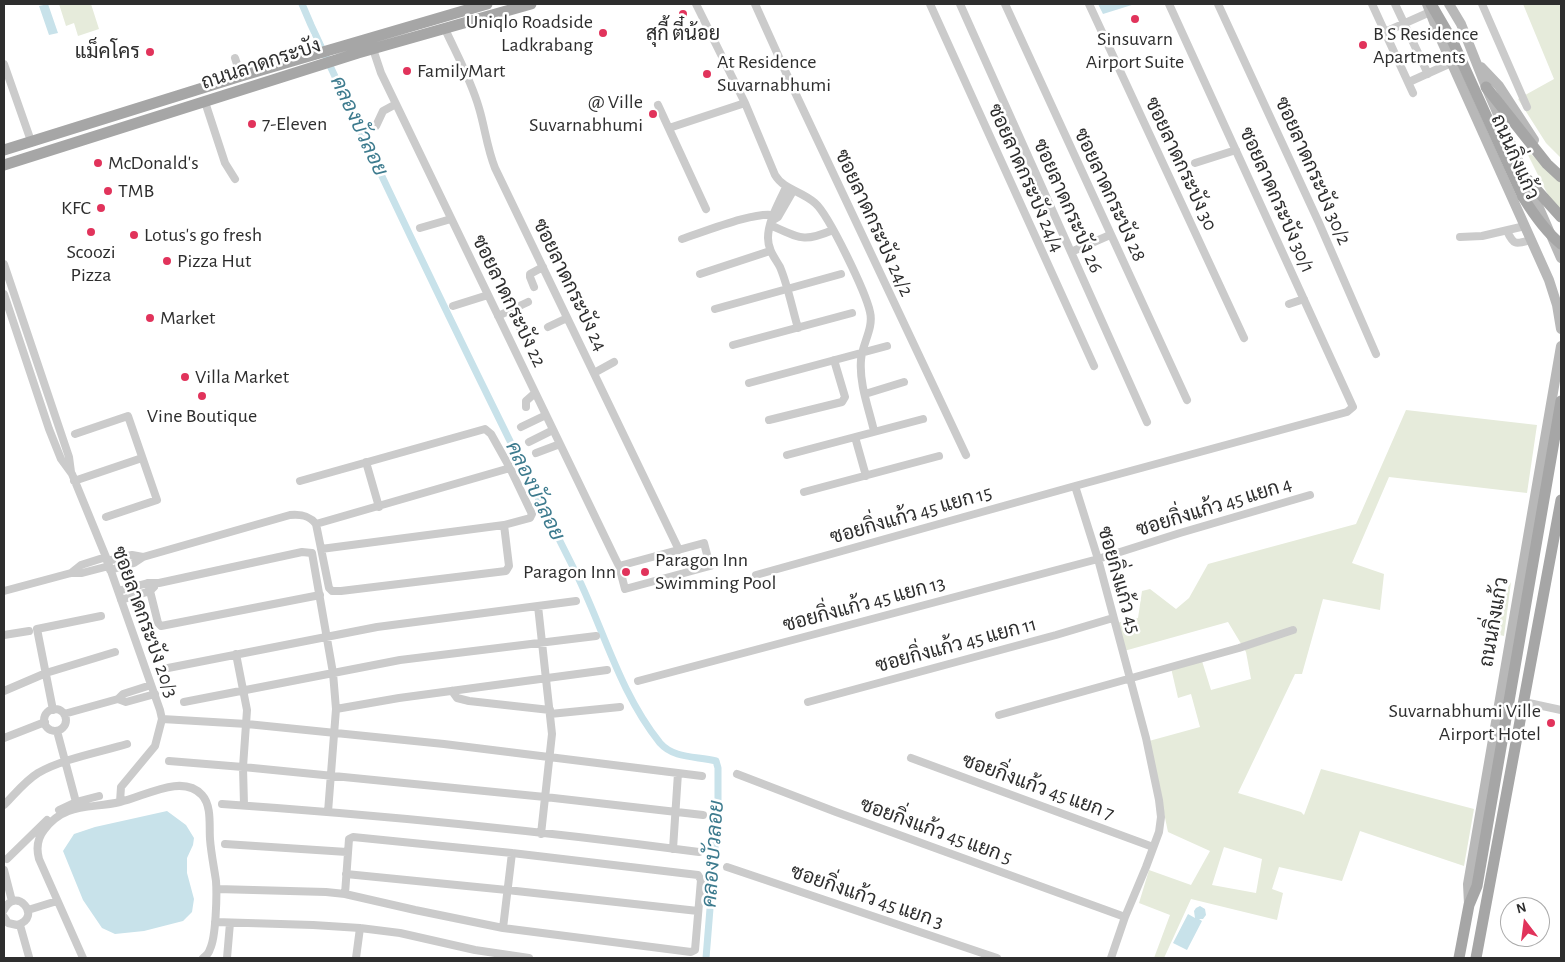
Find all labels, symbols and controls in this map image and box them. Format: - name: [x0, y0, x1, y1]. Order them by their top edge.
- marker: สุกี้ ตี๋น้อย: [677, 8, 689, 20]
- place label: Uniqlo Roadside Ladkrabang: [466, 10, 593, 57]
- marker: Sinsuvarn Airport Suite: [1129, 13, 1141, 25]
- place label: สุกี้ ตี๋น้อย: [646, 22, 720, 46]
- place label: B S Residence Apartments: [1373, 22, 1478, 69]
- marker: Uniqlo Roadside Ladkrabang: [597, 27, 609, 39]
- place label: Sinsuvarn Airport Suite: [1086, 27, 1184, 74]
- street label: ถนนลาดกระบัง: [198, 33, 324, 95]
- marker: B S Residence Apartments: [1357, 39, 1369, 51]
- place label: แม็คโคร: [75, 40, 140, 64]
- marker: แม็คโคร: [144, 46, 156, 58]
- place label: At Residence Suvarnabhumi: [717, 50, 831, 97]
- place label: FamilyMart: [417, 59, 505, 83]
- marker: FamilyMart: [401, 65, 413, 77]
- marker: At Residence Suvarnabhumi: [701, 68, 713, 80]
- water label: คลองบัวลอย: [325, 72, 393, 180]
- place label: @ Ville Suvarnabhumi: [529, 90, 643, 137]
- street label: ซอยลาดกระบัง 30: [1140, 93, 1222, 235]
- street label: ซอยลาดกระบัง 30/2: [1270, 93, 1356, 249]
- street label: ซอยลาดกระบัง 24/4: [983, 100, 1069, 256]
- marker: @ Ville Suvarnabhumi: [647, 108, 659, 120]
- street label: ถนนกิ่งแก้ว: [1486, 111, 1544, 203]
- place label: 7-Eleven: [262, 112, 327, 136]
- marker: 7-Eleven: [246, 118, 258, 130]
- street label: ซอยลาดกระบัง 30/1: [1234, 123, 1320, 277]
- street label: ซอยลาดกระบัง 28: [1069, 125, 1151, 265]
- street label: ซอยลาดกระบัง 26: [1028, 135, 1108, 277]
- street label: ซอยลาดกระบัง 24/2: [829, 146, 919, 300]
- place label: McDonald's: [108, 151, 199, 175]
- marker: McDonald's: [92, 157, 104, 169]
- place label: TMB: [118, 179, 154, 203]
- marker: TMB: [102, 185, 114, 197]
- place label: KFC: [61, 196, 91, 220]
- marker: KFC: [95, 202, 107, 214]
- street label: ซอยลาดกระบัง 24: [528, 215, 612, 355]
- place label: Lotus's go fresh: [144, 223, 262, 247]
- marker: Scoozi Pizza: [85, 226, 97, 238]
- marker: Lotus's go fresh: [128, 229, 140, 241]
- street label: ซอยลาดกระบัง 22: [467, 231, 551, 371]
- place label: Scoozi Pizza: [66, 240, 116, 287]
- place label: Pizza Hut: [177, 249, 251, 273]
- marker: Pizza Hut: [161, 255, 173, 267]
- place label: Market: [160, 306, 215, 330]
- marker: Market: [144, 312, 156, 324]
- place label: Villa Market: [195, 365, 289, 389]
- marker: Villa Market: [179, 371, 191, 383]
- marker: Vine Boutique: [196, 390, 208, 402]
- place label: Vine Boutique: [147, 404, 257, 428]
- water label: คลองบัวลอย: [500, 437, 570, 545]
- street label: ซอยกิ่งแก้ว 45 แยก 4: [1133, 472, 1295, 542]
- street label: ซอยกิ่งแก้ว 45 แยก 15: [827, 480, 995, 550]
- street label: ซอยกิ่งแก้ว 45: [1092, 523, 1146, 637]
- street label: ซอยลาดกระบัง 20/3: [106, 543, 184, 701]
- place label: Paragon Inn Swimming Pool: [655, 548, 776, 595]
- place label: Paragon Inn: [523, 560, 616, 584]
- marker: Paragon Inn: [620, 566, 632, 578]
- marker: Paragon Inn Swimming Pool: [639, 566, 651, 578]
- street label: ซอยกิ่งแก้ว 45 แยก 13: [780, 571, 948, 637]
- street label: ถนนกิ่งแก้ว: [1474, 575, 1514, 669]
- street label: ซอยกิ่งแก้ว 45 แยก 11: [873, 612, 1039, 678]
- place label: Suvarnabhumi Ville Airport Hotel: [1388, 699, 1541, 746]
- marker: Suvarnabhumi Ville Airport Hotel: [1545, 717, 1557, 729]
- street label: ซอยกิ่งแก้ว 45 แยก 7: [959, 748, 1117, 826]
- street label: ซอยกิ่งแก้ว 45 แยก 5: [857, 792, 1015, 870]
- water label: คลองบัวลอย: [697, 799, 729, 909]
- street label: ซอยกิ่งแก้ว 45 แยก 3: [787, 860, 947, 934]
- north arrow: [1500, 897, 1550, 947]
- text: N: [1515, 900, 1528, 917]

